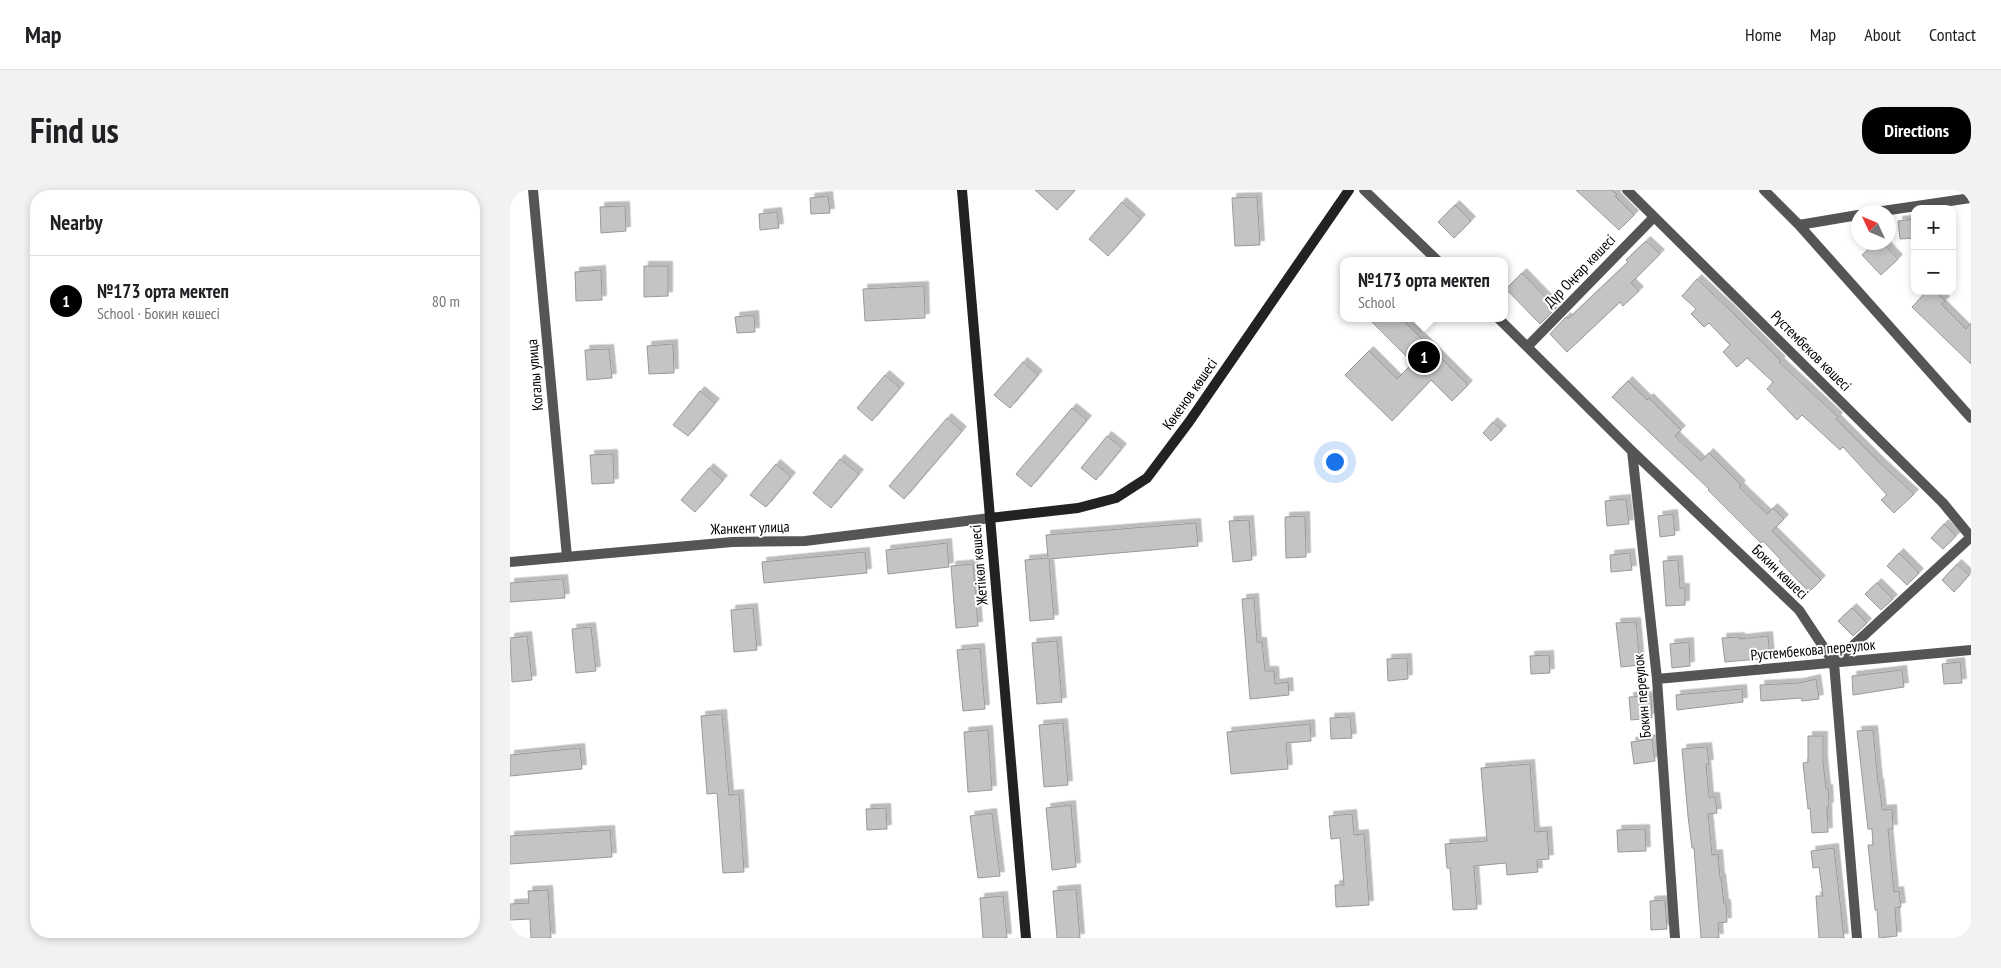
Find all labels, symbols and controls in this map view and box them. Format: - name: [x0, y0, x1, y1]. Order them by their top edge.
- text: Map: [25, 19, 62, 50]
- text: Home: [1745, 23, 1782, 46]
- text: Map: [1810, 23, 1836, 46]
- text: About: [1864, 23, 1901, 46]
- text: Contact: [1929, 23, 1976, 46]
- text: Find us: [30, 107, 119, 153]
- button: Directions: [1862, 107, 1971, 154]
- north arrow: [1851, 205, 1896, 250]
- map controls: [1911, 205, 1956, 295]
- button: +: [1911, 205, 1956, 250]
- text: Nearby: [50, 209, 103, 236]
- street label: Дүр Оңғар көшесі: [1540, 230, 1619, 311]
- button: −: [1911, 250, 1956, 295]
- popup: [1340, 257, 1508, 322]
- text: №173 орта мектеп: [1358, 268, 1490, 292]
- text: №173 орта мектеп: [97, 279, 229, 303]
- text: 1: [62, 291, 70, 311]
- text: 80 m: [432, 291, 460, 311]
- text: School: [1358, 292, 1395, 312]
- text: School · Бокин көшесі: [97, 303, 220, 323]
- street label: Рүстембеков көшесі: [1767, 306, 1856, 395]
- pin: 1: [1408, 338, 1440, 376]
- street label: Когалы улица: [522, 339, 547, 412]
- street label: Көкенов көшесі: [1158, 354, 1221, 433]
- your location: [1322, 449, 1348, 475]
- street label: Жанкент улица: [709, 517, 790, 538]
- street label: Жетікөл көшесі: [966, 524, 992, 607]
- street label: Бокин көшесі: [1748, 540, 1812, 603]
- street label: Рустембекова переулок: [1750, 635, 1876, 664]
- street label: Бокин переулок: [1628, 653, 1655, 739]

